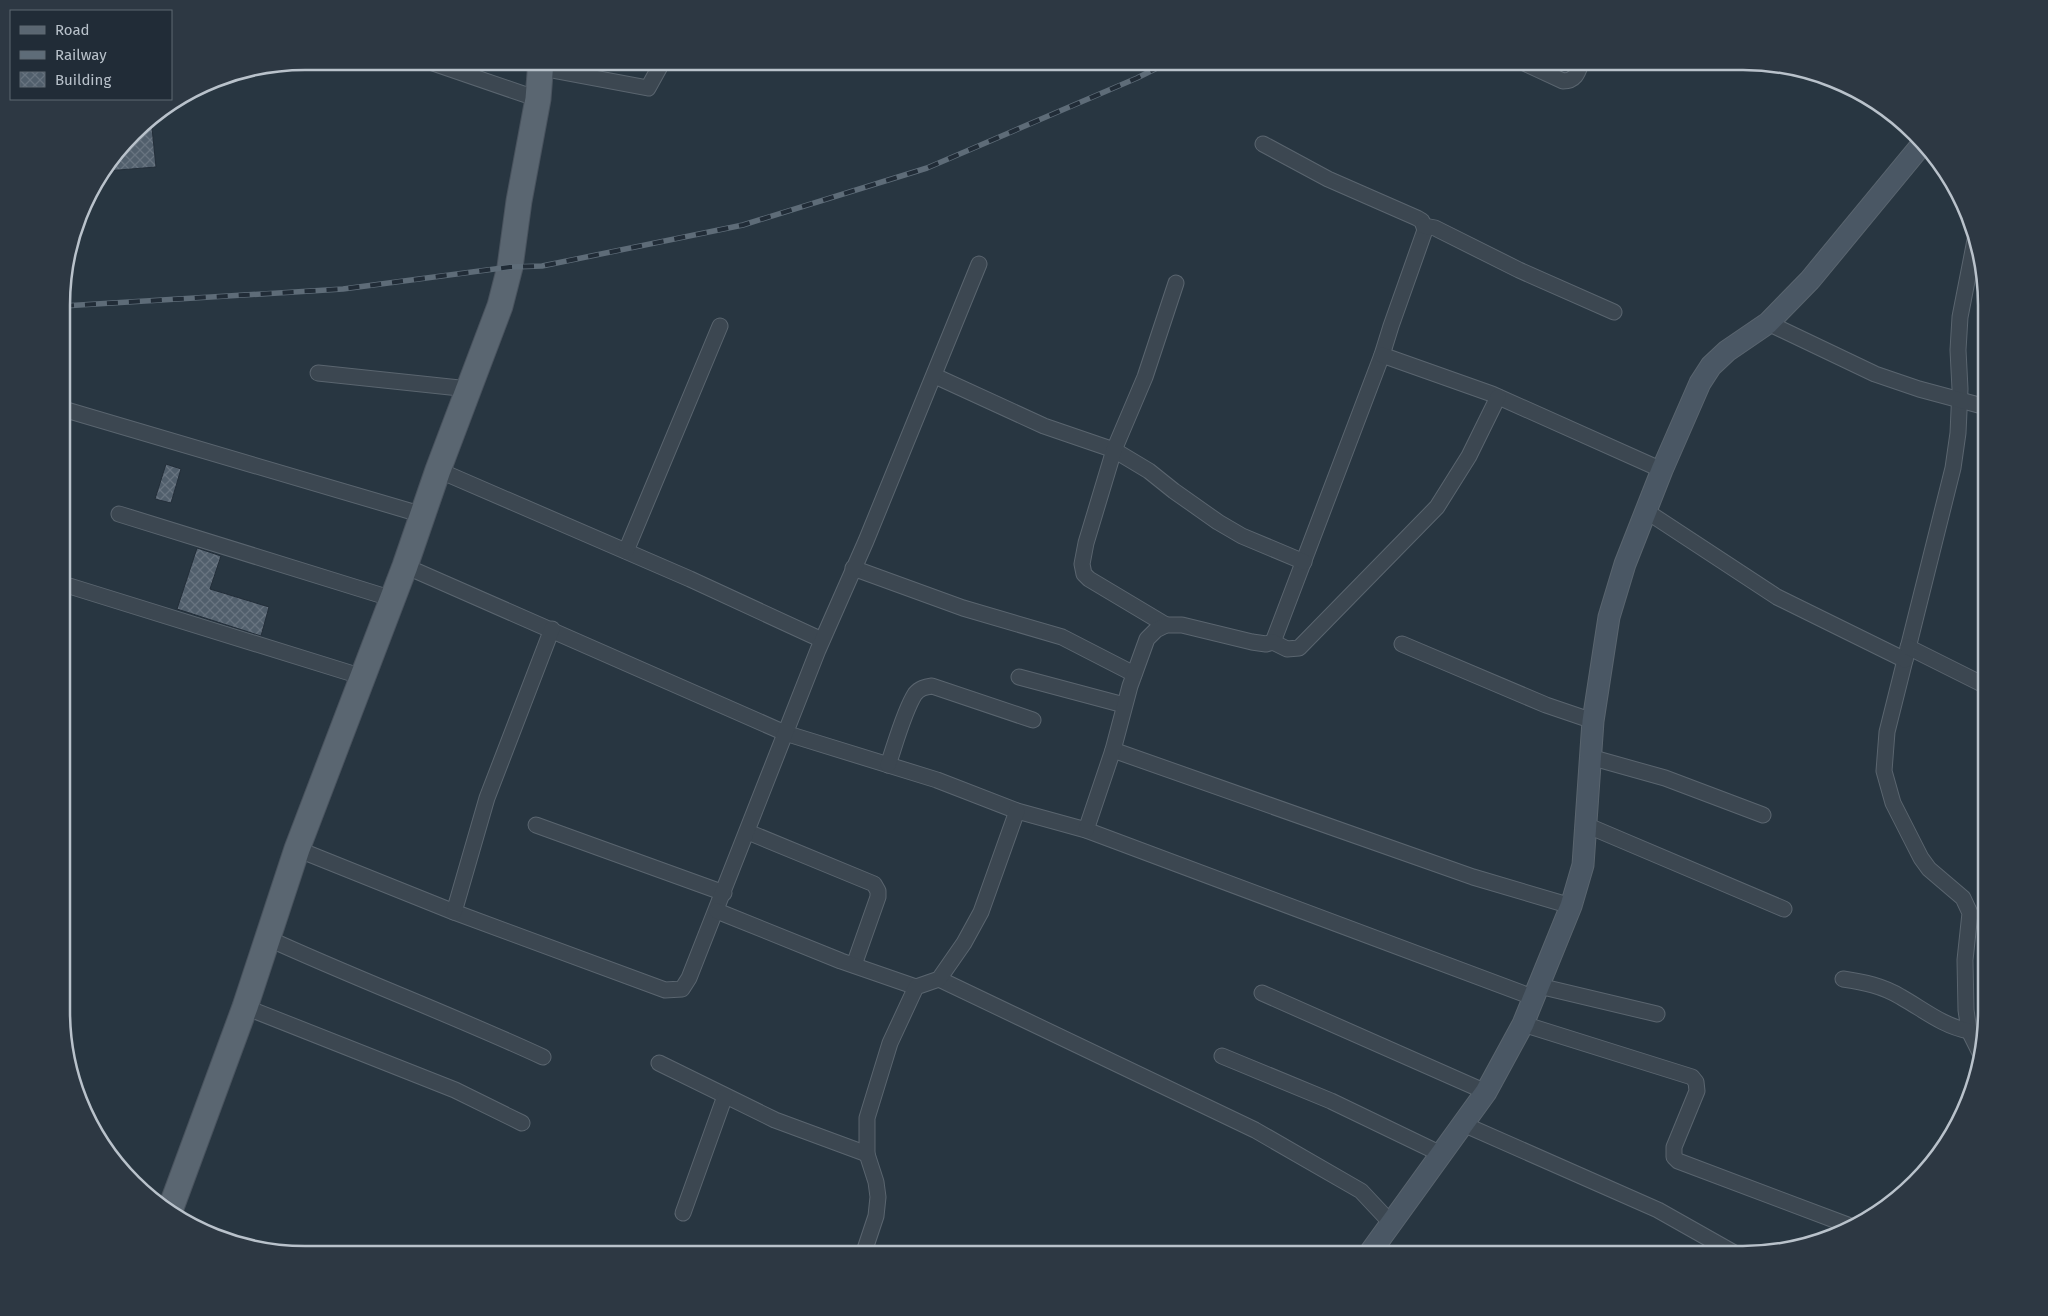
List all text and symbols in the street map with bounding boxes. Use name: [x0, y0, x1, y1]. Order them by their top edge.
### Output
legend: [10, 10, 172, 100]
text: Road: [55, 21, 90, 39]
text: Railway: [55, 46, 107, 64]
text: Building: [55, 71, 111, 89]

